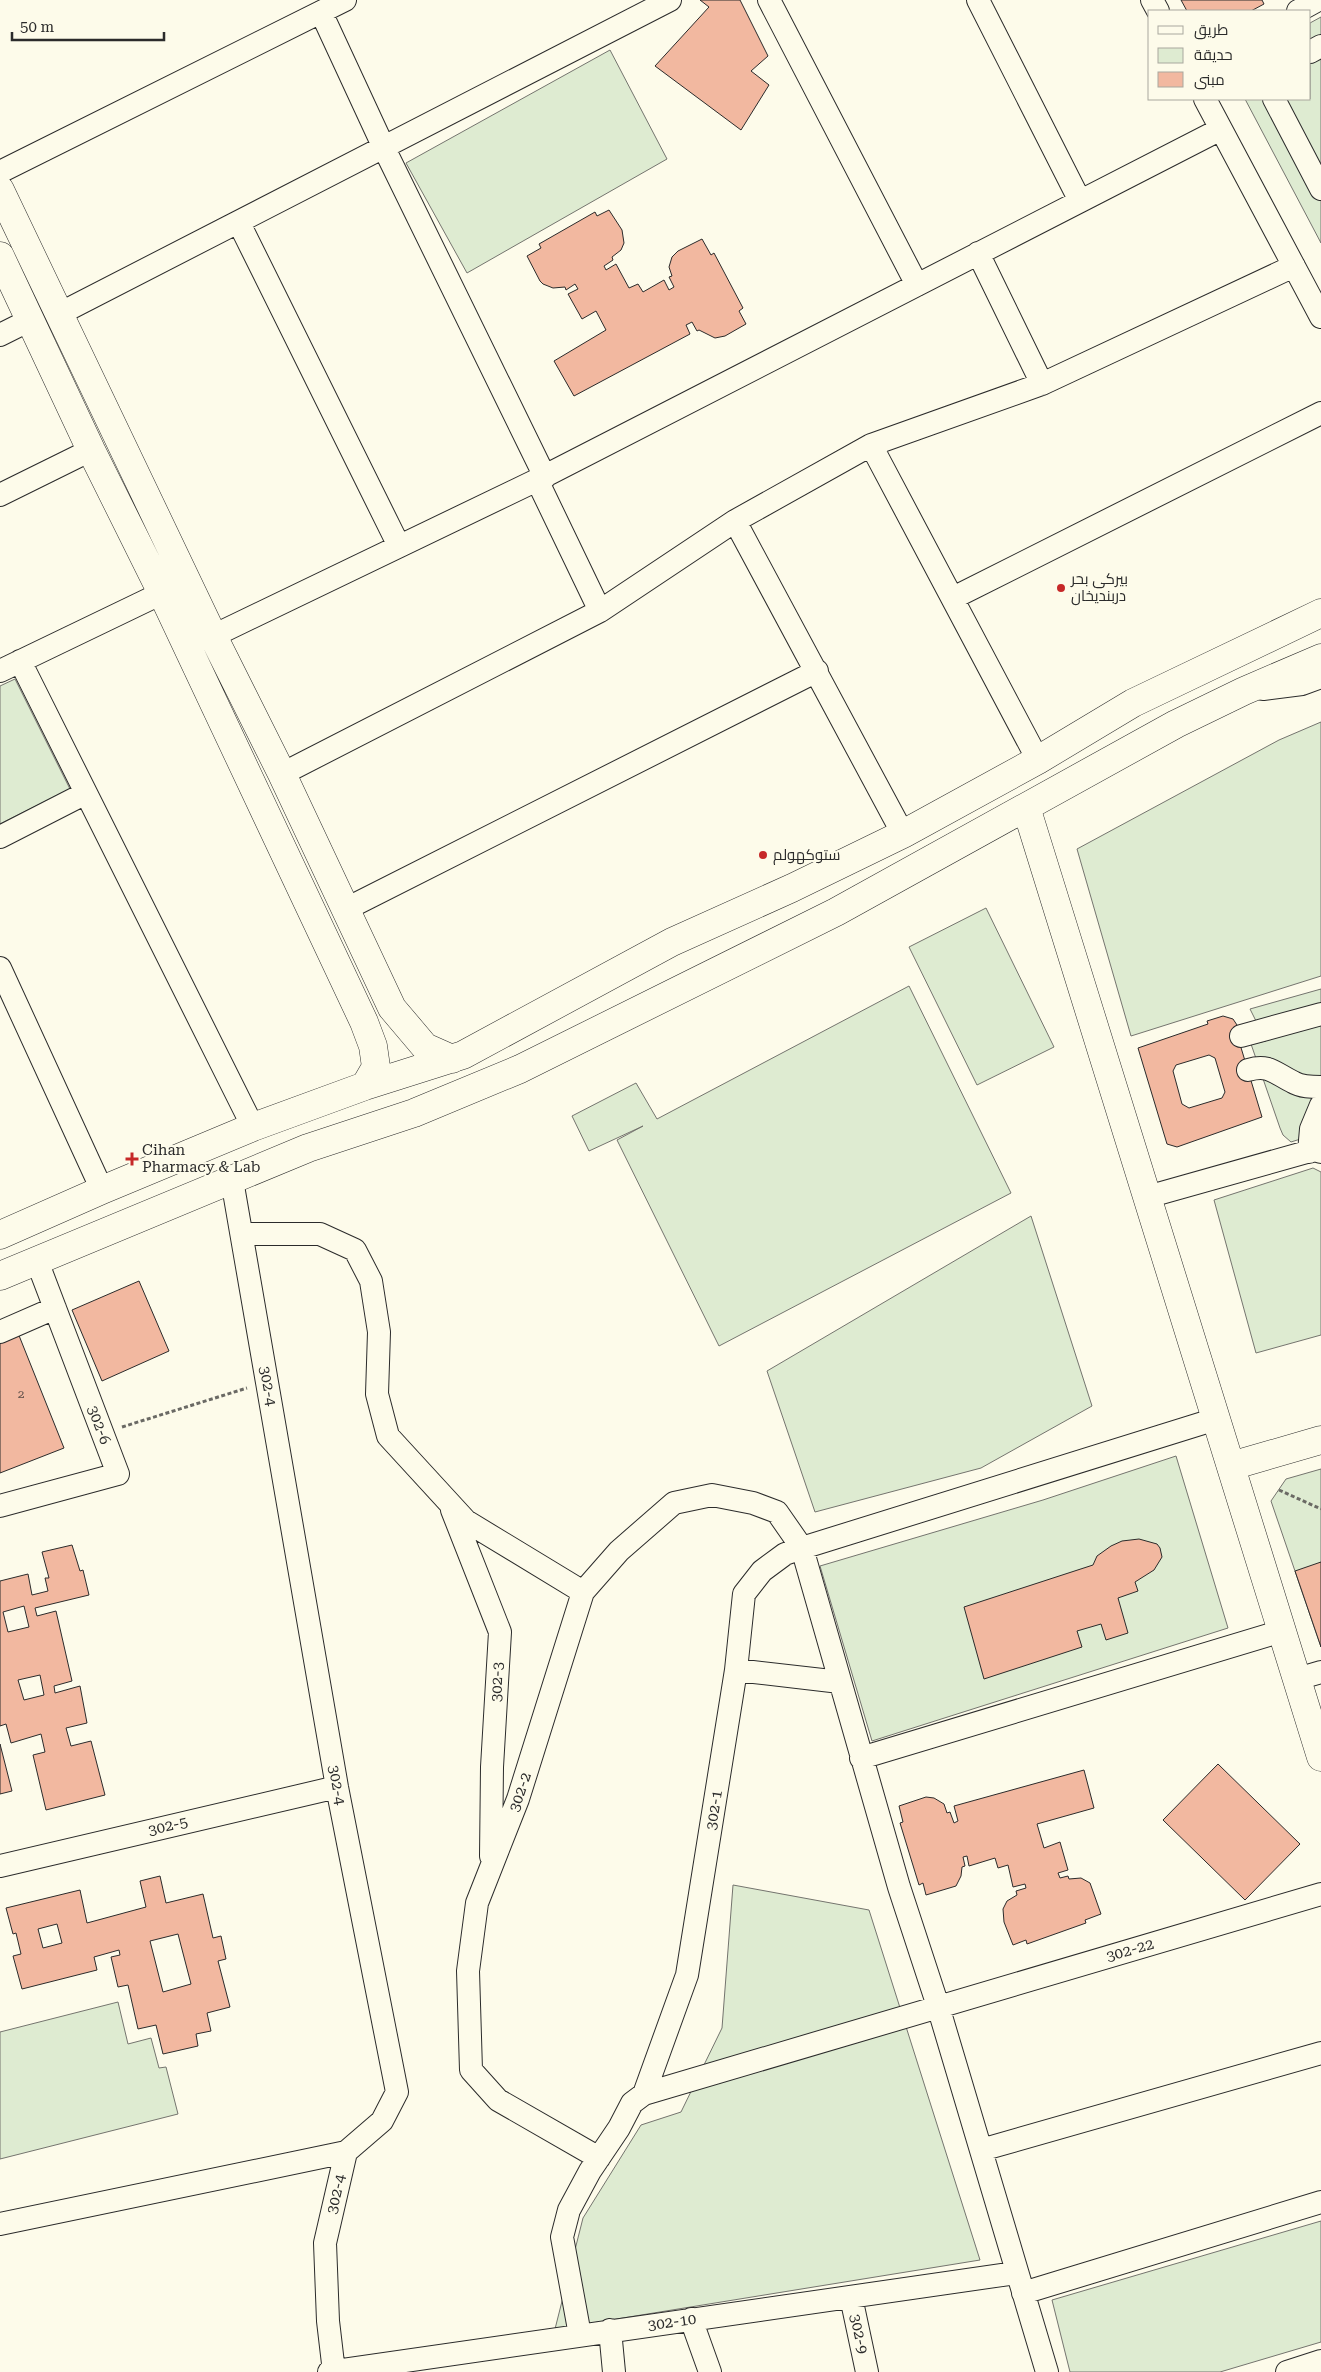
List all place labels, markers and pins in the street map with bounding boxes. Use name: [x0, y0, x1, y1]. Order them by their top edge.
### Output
place label: بيركى بحر دربنديخان: [1070, 570, 1128, 606]
marker: بيركى بحر دربنديخان: [1055, 582, 1067, 594]
place label: ستوكهولم: [773, 846, 840, 865]
marker: ستوكهولم: [757, 849, 769, 861]
place label: Cihan Pharmacy & Lab: [142, 1141, 261, 1176]
marker: Cihan Pharmacy & Lab: [126, 1153, 138, 1165]

